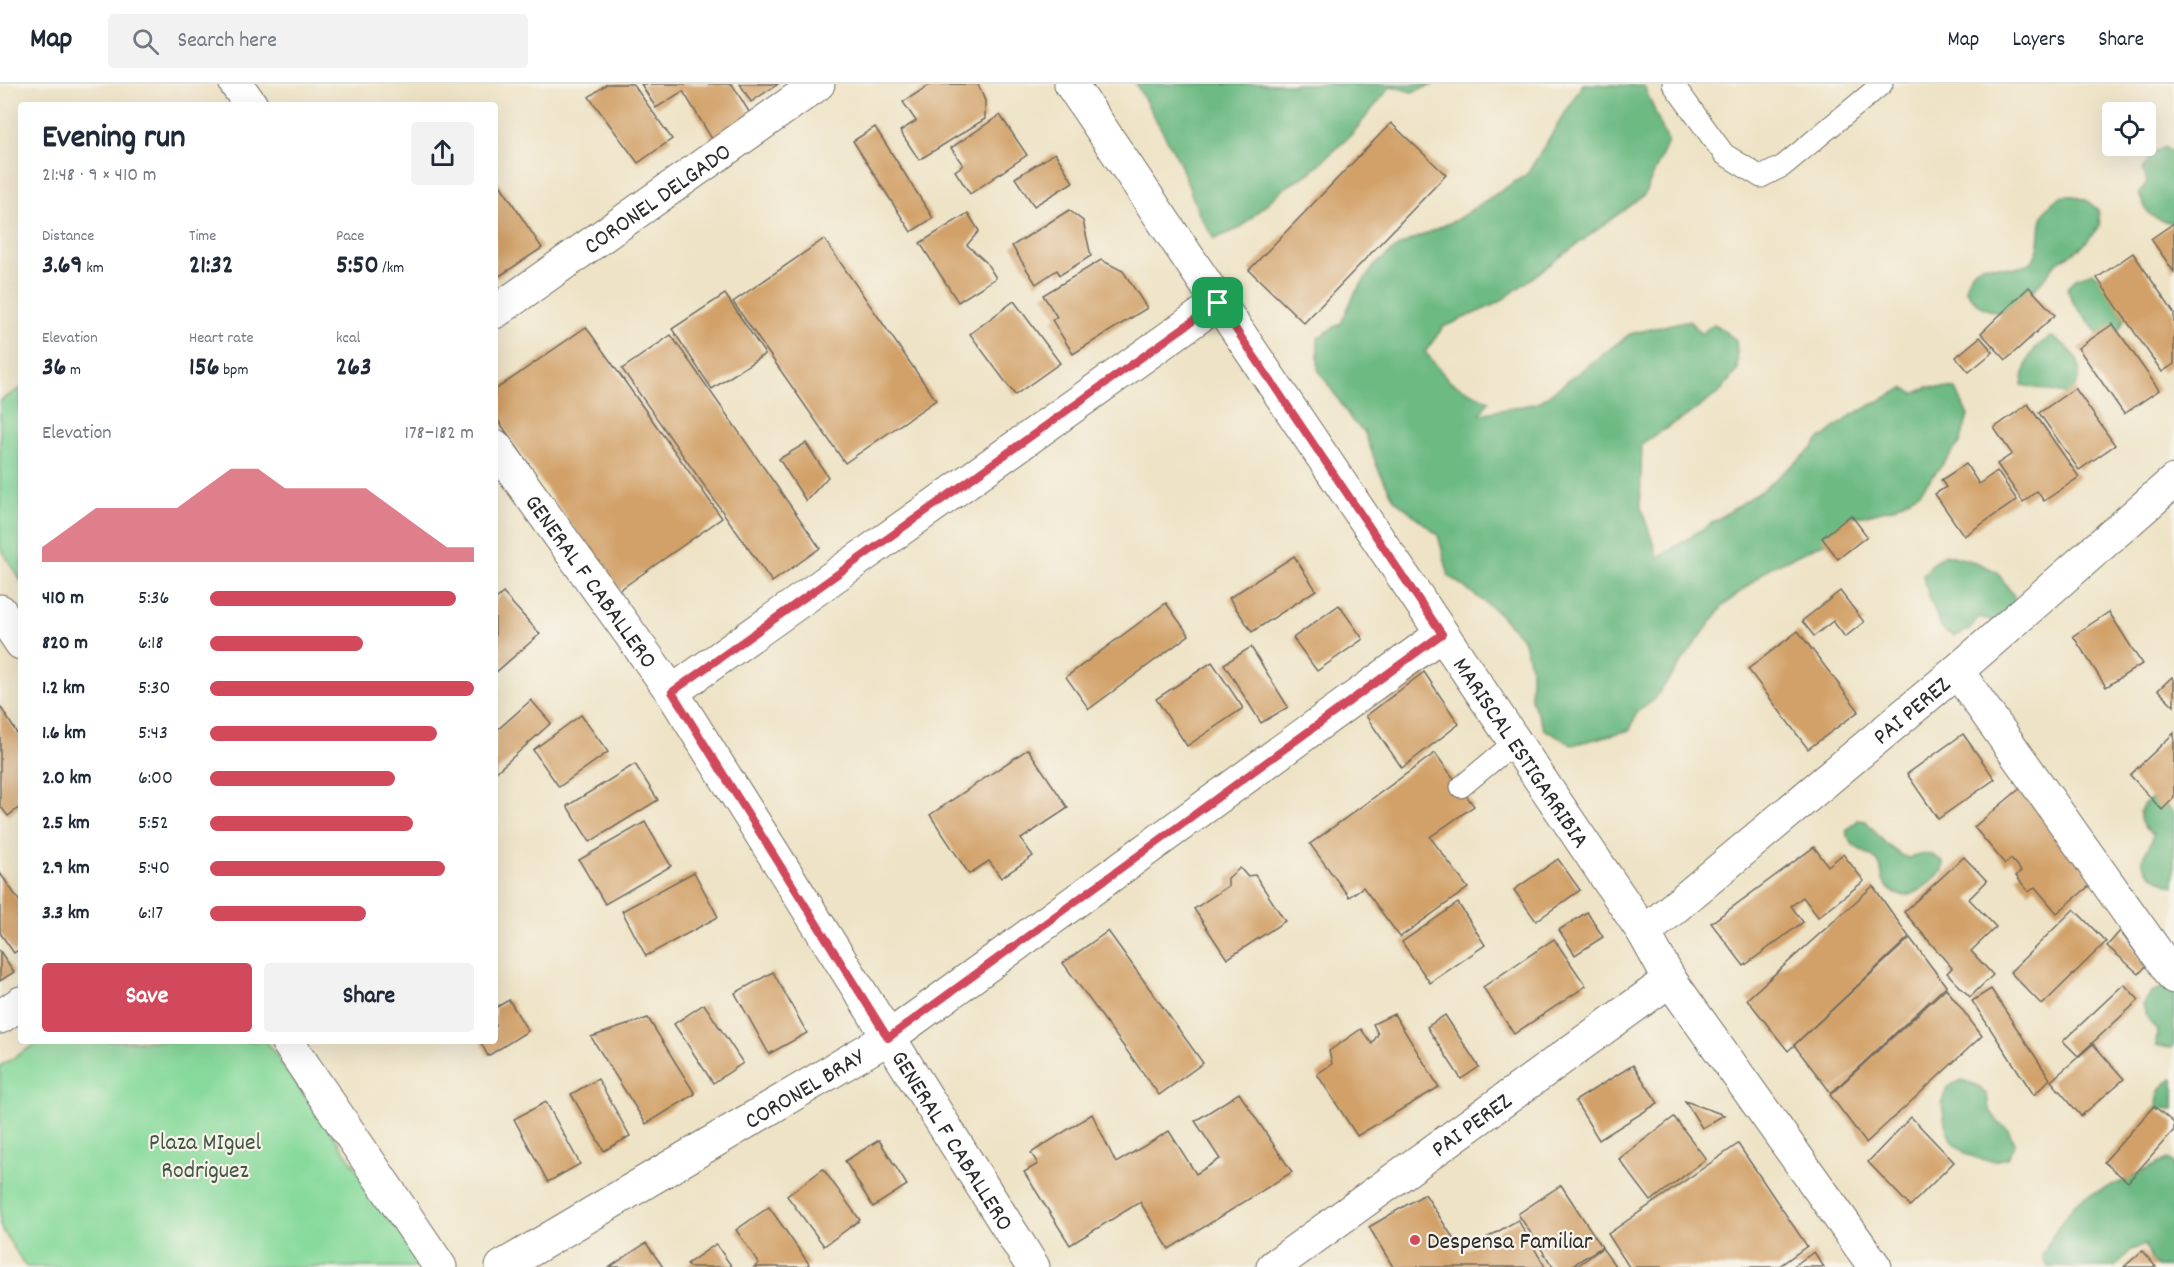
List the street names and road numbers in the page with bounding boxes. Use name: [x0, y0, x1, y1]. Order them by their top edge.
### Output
street label: CORONEL DELGADO: [578, 136, 739, 264]
street label: GENERAL F CABALLERO: [515, 488, 664, 677]
street label: MARISCAL ESTIGARRIBIA: [1443, 651, 1596, 856]
street label: PAI PEREZ: [1867, 669, 1959, 754]
street label: CORONEL BRAY: [739, 1041, 873, 1139]
street label: GENERAL F CABALLERO: [881, 1045, 1020, 1239]
street label: PAI PEREZ: [1425, 1086, 1520, 1167]

